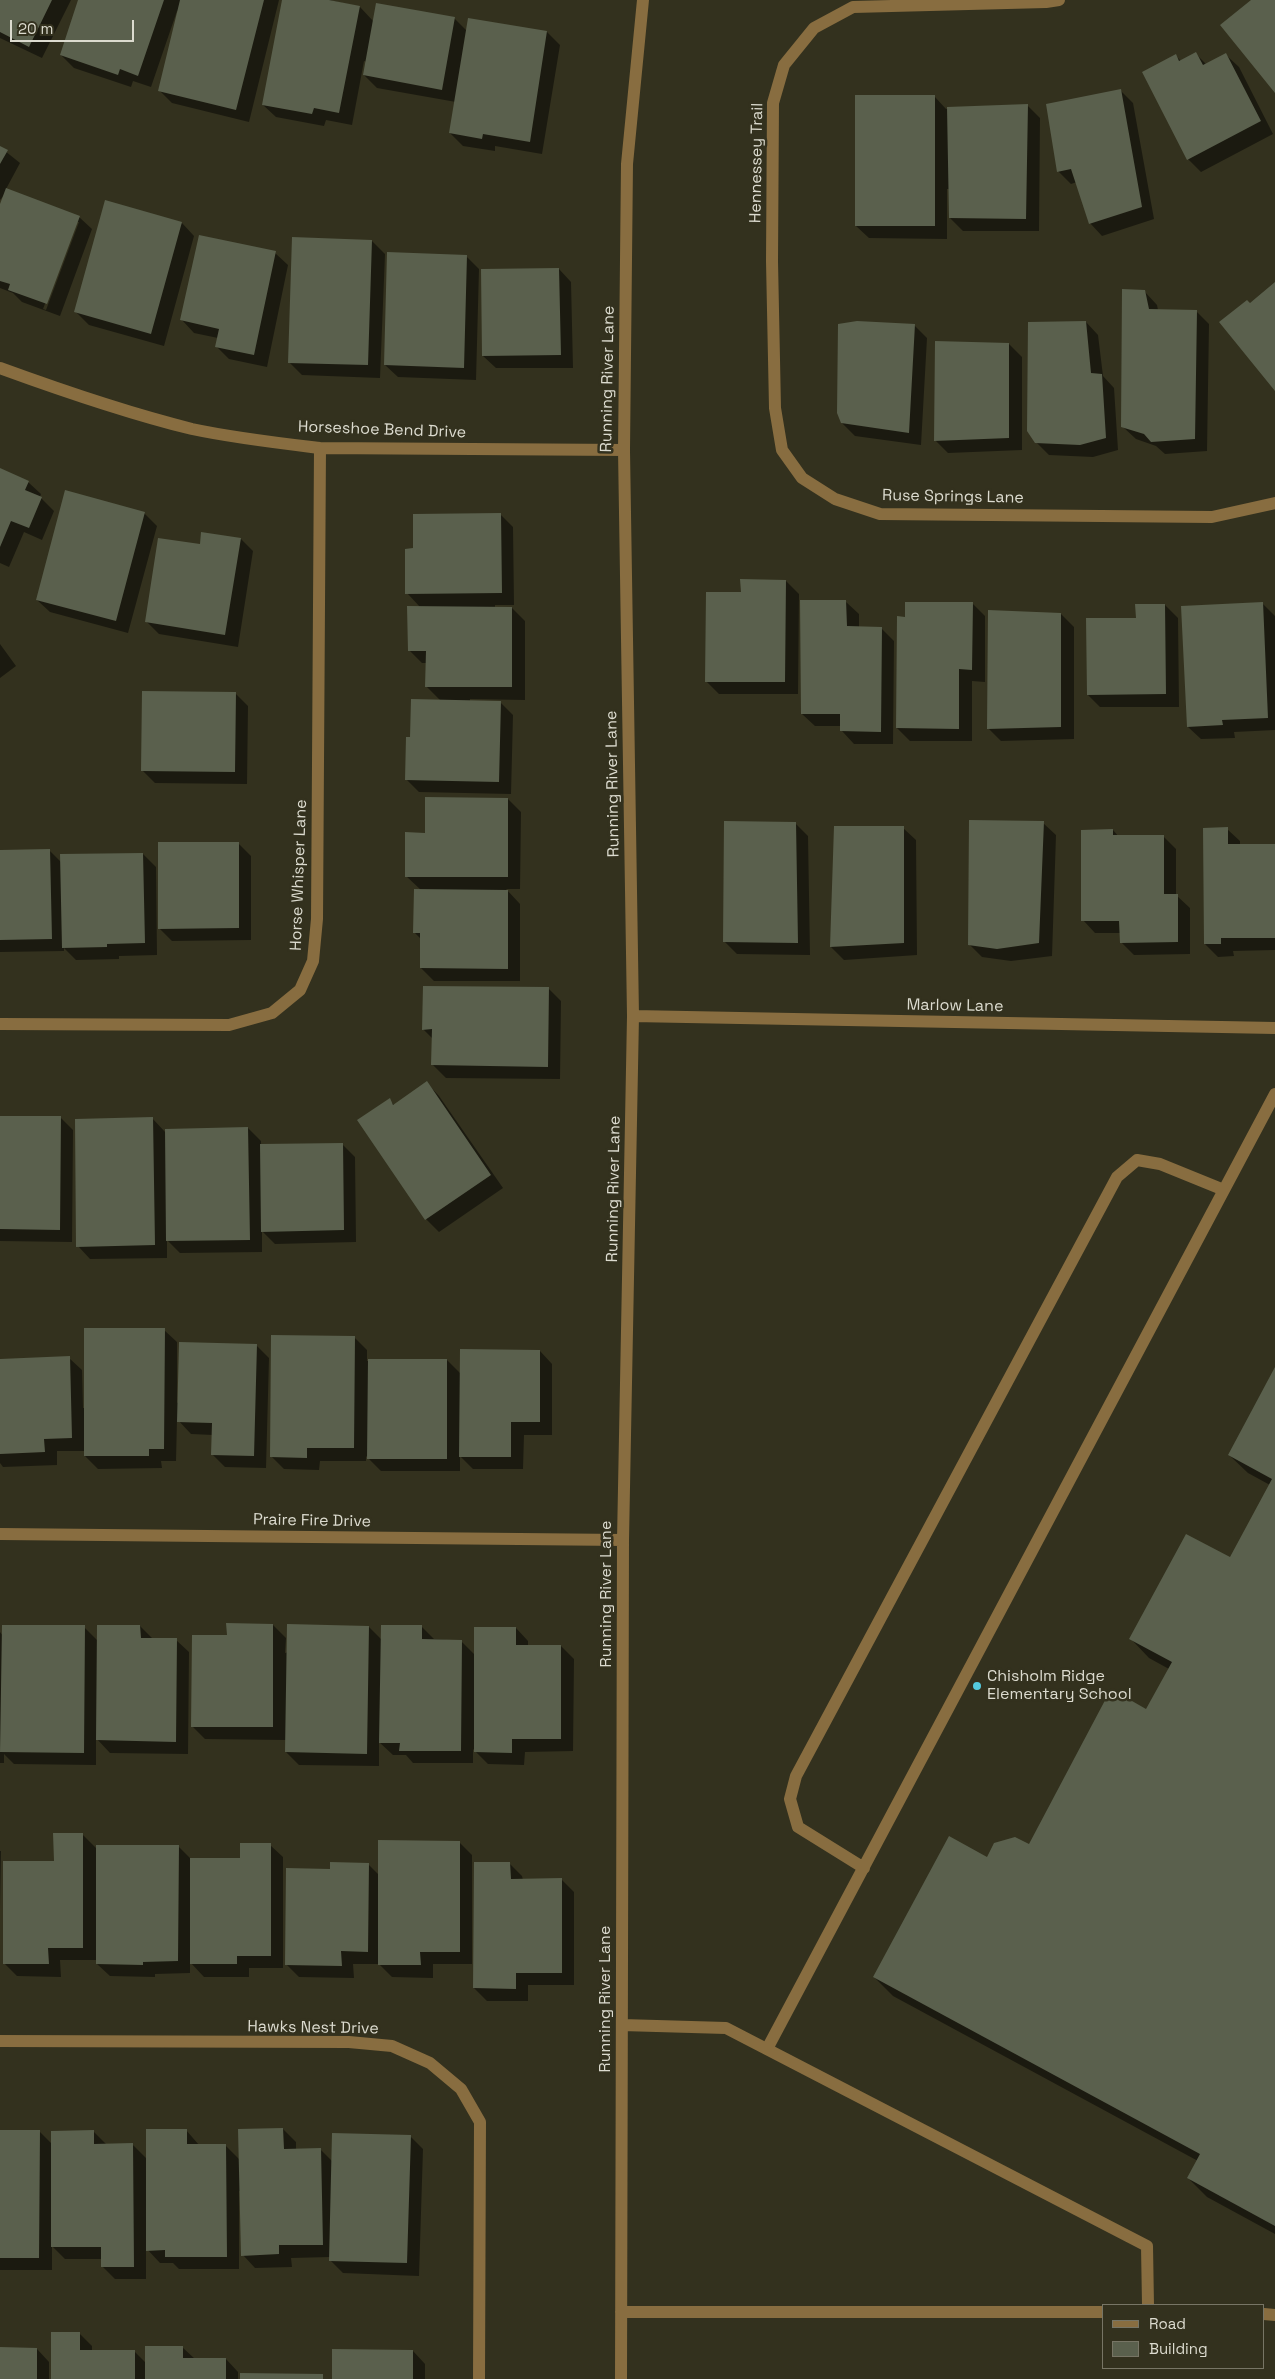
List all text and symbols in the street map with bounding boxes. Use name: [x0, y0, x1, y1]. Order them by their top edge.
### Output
scale bar: [12, 10, 136, 42]
text: 20 m: [18, 19, 53, 38]
street label: Hennessey Trail: [746, 103, 768, 223]
street label: Running River Lane: [597, 305, 619, 453]
street label: Horseshoe Bend Drive: [297, 417, 467, 443]
street label: Ruse Springs Lane: [882, 486, 1024, 508]
street label: Running River Lane: [602, 710, 624, 858]
street label: Horse Whisper Lane: [287, 799, 311, 951]
street label: Marlow Lane: [906, 996, 1004, 1016]
street label: Running River Lane: [603, 1115, 625, 1263]
street label: Praire Fire Drive: [253, 1510, 371, 1532]
street label: Running River Lane: [597, 1521, 617, 1667]
place label: Chisholm Ridge Elementary School: [987, 1667, 1132, 1705]
marker: Chisholm Ridge Elementary School: [971, 1680, 983, 1692]
street label: Running River Lane: [596, 1926, 616, 2072]
street label: Hawks Nest Drive: [247, 2017, 379, 2039]
legend: [1102, 2304, 1265, 2369]
text: Road: [1149, 2314, 1186, 2333]
text: Building: [1149, 2339, 1208, 2358]

